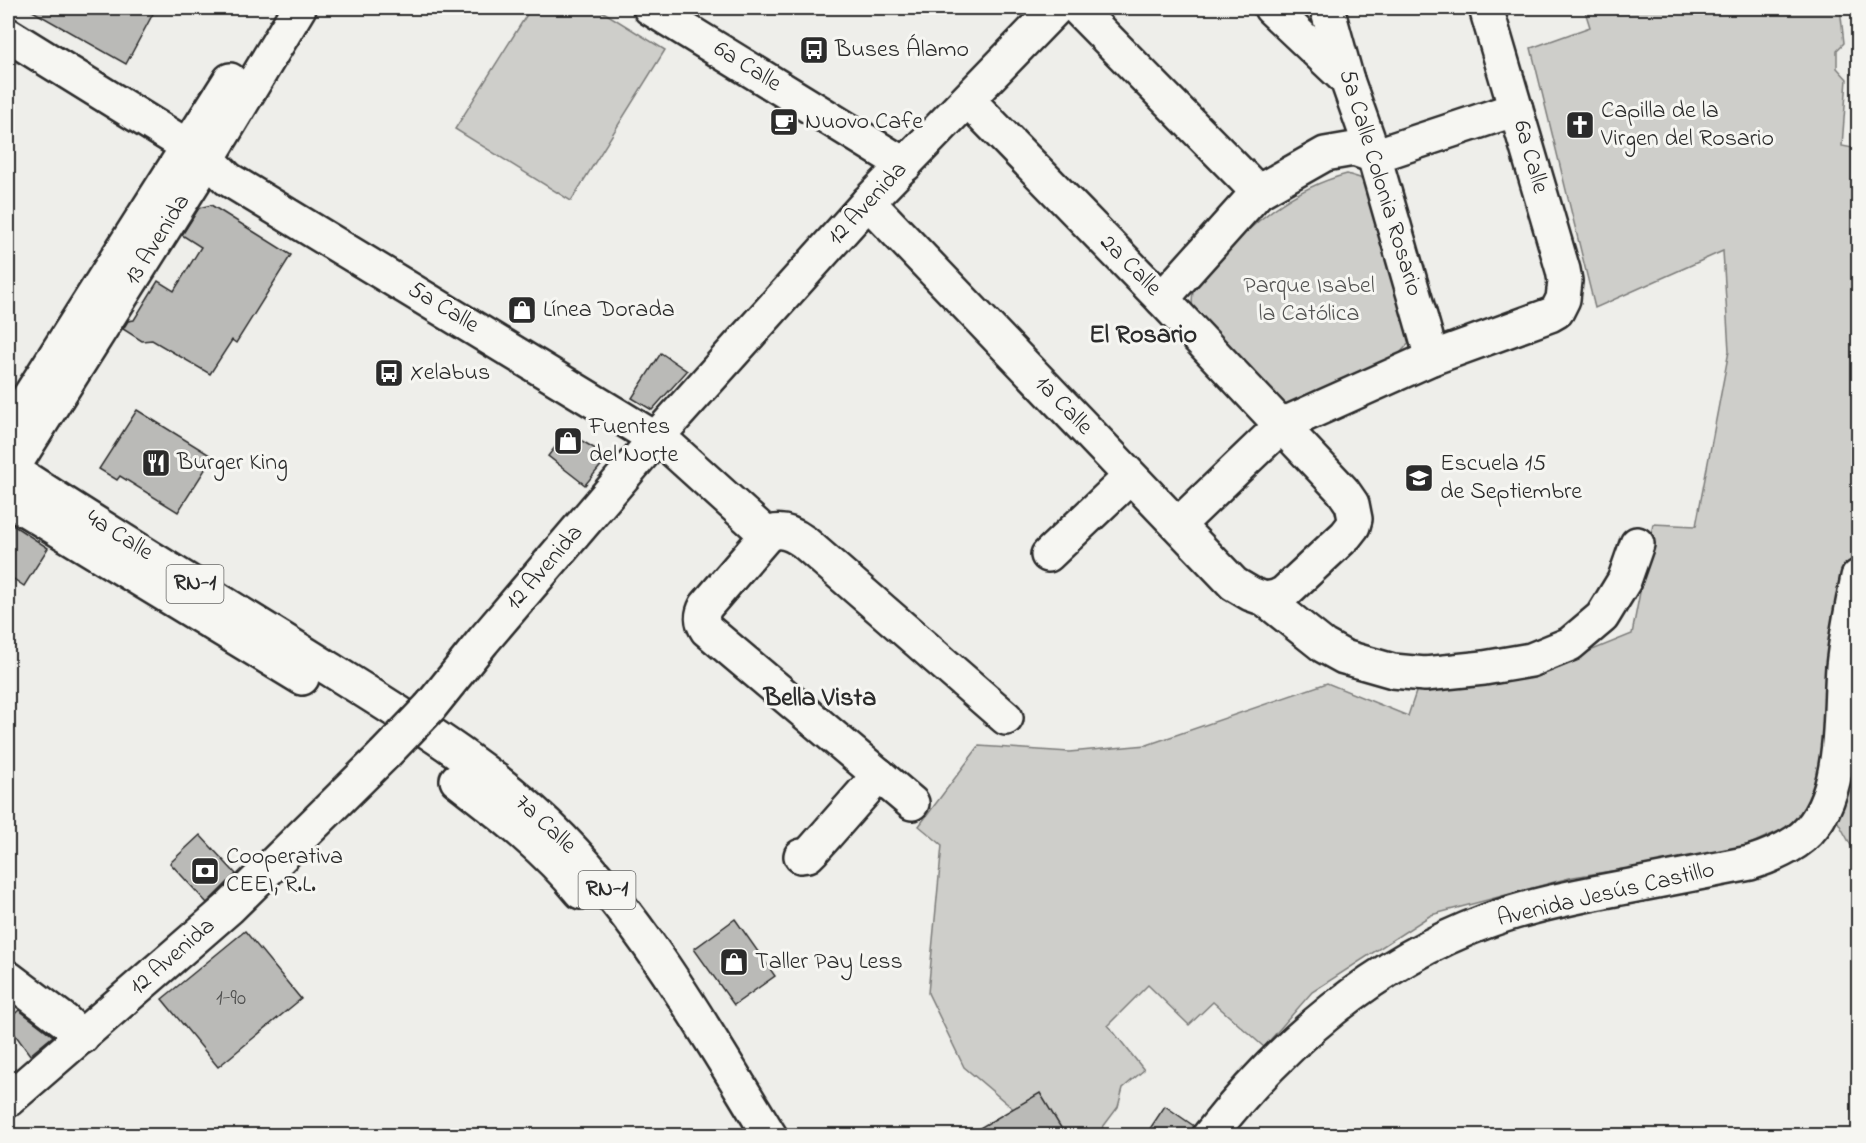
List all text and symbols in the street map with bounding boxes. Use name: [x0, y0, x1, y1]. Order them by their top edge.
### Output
street label: 6a Calle: [706, 32, 788, 102]
place label: Buses Álamo: [834, 33, 969, 68]
bus stop icon: Buses Álamo: [798, 34, 830, 66]
street label: 5a Calle Colonia Rosario: [1329, 65, 1431, 301]
place label: Capilla de la Virgen del Rosario: [1600, 94, 1774, 157]
place label: Nuovo Cafe: [805, 105, 923, 140]
cafe icon: Nuovo Cafe: [768, 106, 800, 138]
church icon: Capilla de la Virgen del Rosario: [1564, 109, 1596, 141]
street label: 6a Calle: [1503, 116, 1557, 198]
street label: 12 Avenida: [820, 154, 916, 254]
street label: 13 Avenida: [116, 188, 200, 292]
street label: 2a Calle: [1091, 227, 1169, 305]
park label: Parque Isabel la Católica: [1243, 269, 1375, 332]
street label: 5a Calle: [401, 273, 486, 343]
place label: Línea Dorada: [543, 293, 675, 328]
shop icon: Línea Dorada: [506, 294, 538, 326]
district label: El Rosario: [1089, 317, 1197, 355]
place label: Xelabus: [410, 356, 490, 391]
bus stop icon: Xelabus: [373, 357, 405, 389]
street label: 1a Calle: [1026, 368, 1101, 444]
place label: Fuentes del Norte: [588, 410, 678, 473]
shop icon: Fuentes del Norte: [552, 425, 584, 457]
place label: Burger King: [176, 446, 288, 481]
restaurant icon: Burger King: [140, 447, 172, 479]
place label: Escuela 15 de Septiembre: [1440, 447, 1582, 510]
school or university icon: Escuela 15 de Septiembre: [1403, 462, 1435, 494]
street label: 4a Calle: [78, 502, 160, 571]
street label: 12 Avenida: [498, 517, 592, 619]
road number: RN-1: [166, 565, 224, 603]
district label: Bella Vista: [763, 680, 876, 718]
street label: 7a Calle: [506, 787, 584, 863]
place label: Cooperativa CEEI, R.L.: [226, 840, 343, 903]
street label: Avenida Jesús Castillo: [1494, 853, 1718, 937]
bank icon: Cooperativa CEEI, R.L.: [189, 855, 221, 887]
road number: RN-1: [578, 871, 636, 909]
street label: 12 Avenida: [122, 910, 224, 1004]
place label: Taller Pay Less: [755, 945, 903, 981]
shop icon: Taller Pay Less: [718, 946, 750, 978]
house number: 1-90: [216, 984, 246, 1014]

